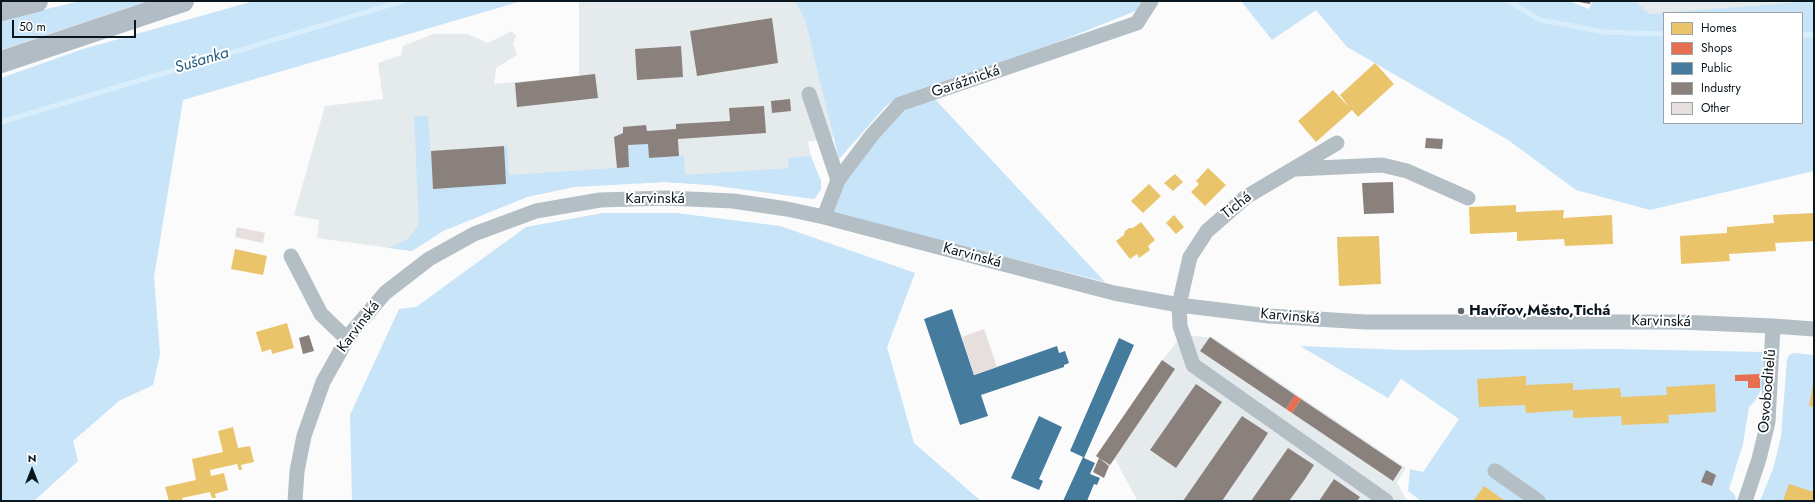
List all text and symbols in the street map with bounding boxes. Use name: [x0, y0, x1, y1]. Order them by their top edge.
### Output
scale bar: [14, 12, 138, 38]
legend: [1663, 12, 1803, 124]
text: 50 m: [19, 18, 46, 36]
text: Homes: [1701, 19, 1737, 37]
text: Shops: [1701, 39, 1732, 57]
water label: Sušanka: [173, 44, 231, 78]
text: Public: [1701, 59, 1732, 77]
street label: Garážnická: [930, 62, 1002, 102]
text: Industry: [1701, 79, 1741, 97]
text: Other: [1701, 99, 1730, 117]
street label: Tichá: [1218, 189, 1256, 223]
street label: Karvinská: [625, 190, 685, 208]
street label: Karvinská: [941, 240, 1003, 272]
street label: Karvinská: [334, 298, 384, 356]
place label: Havířov,Město,Tichá: [1469, 302, 1610, 320]
street label: Karvinská: [1260, 305, 1320, 329]
marker: Havířov,Město,Tichá: [1456, 306, 1466, 316]
street label: Karvinská: [1631, 312, 1691, 332]
street label: Osvoboditelů: [1755, 348, 1781, 434]
north arrow: [12, 450, 52, 490]
text: N: [28, 450, 36, 466]

